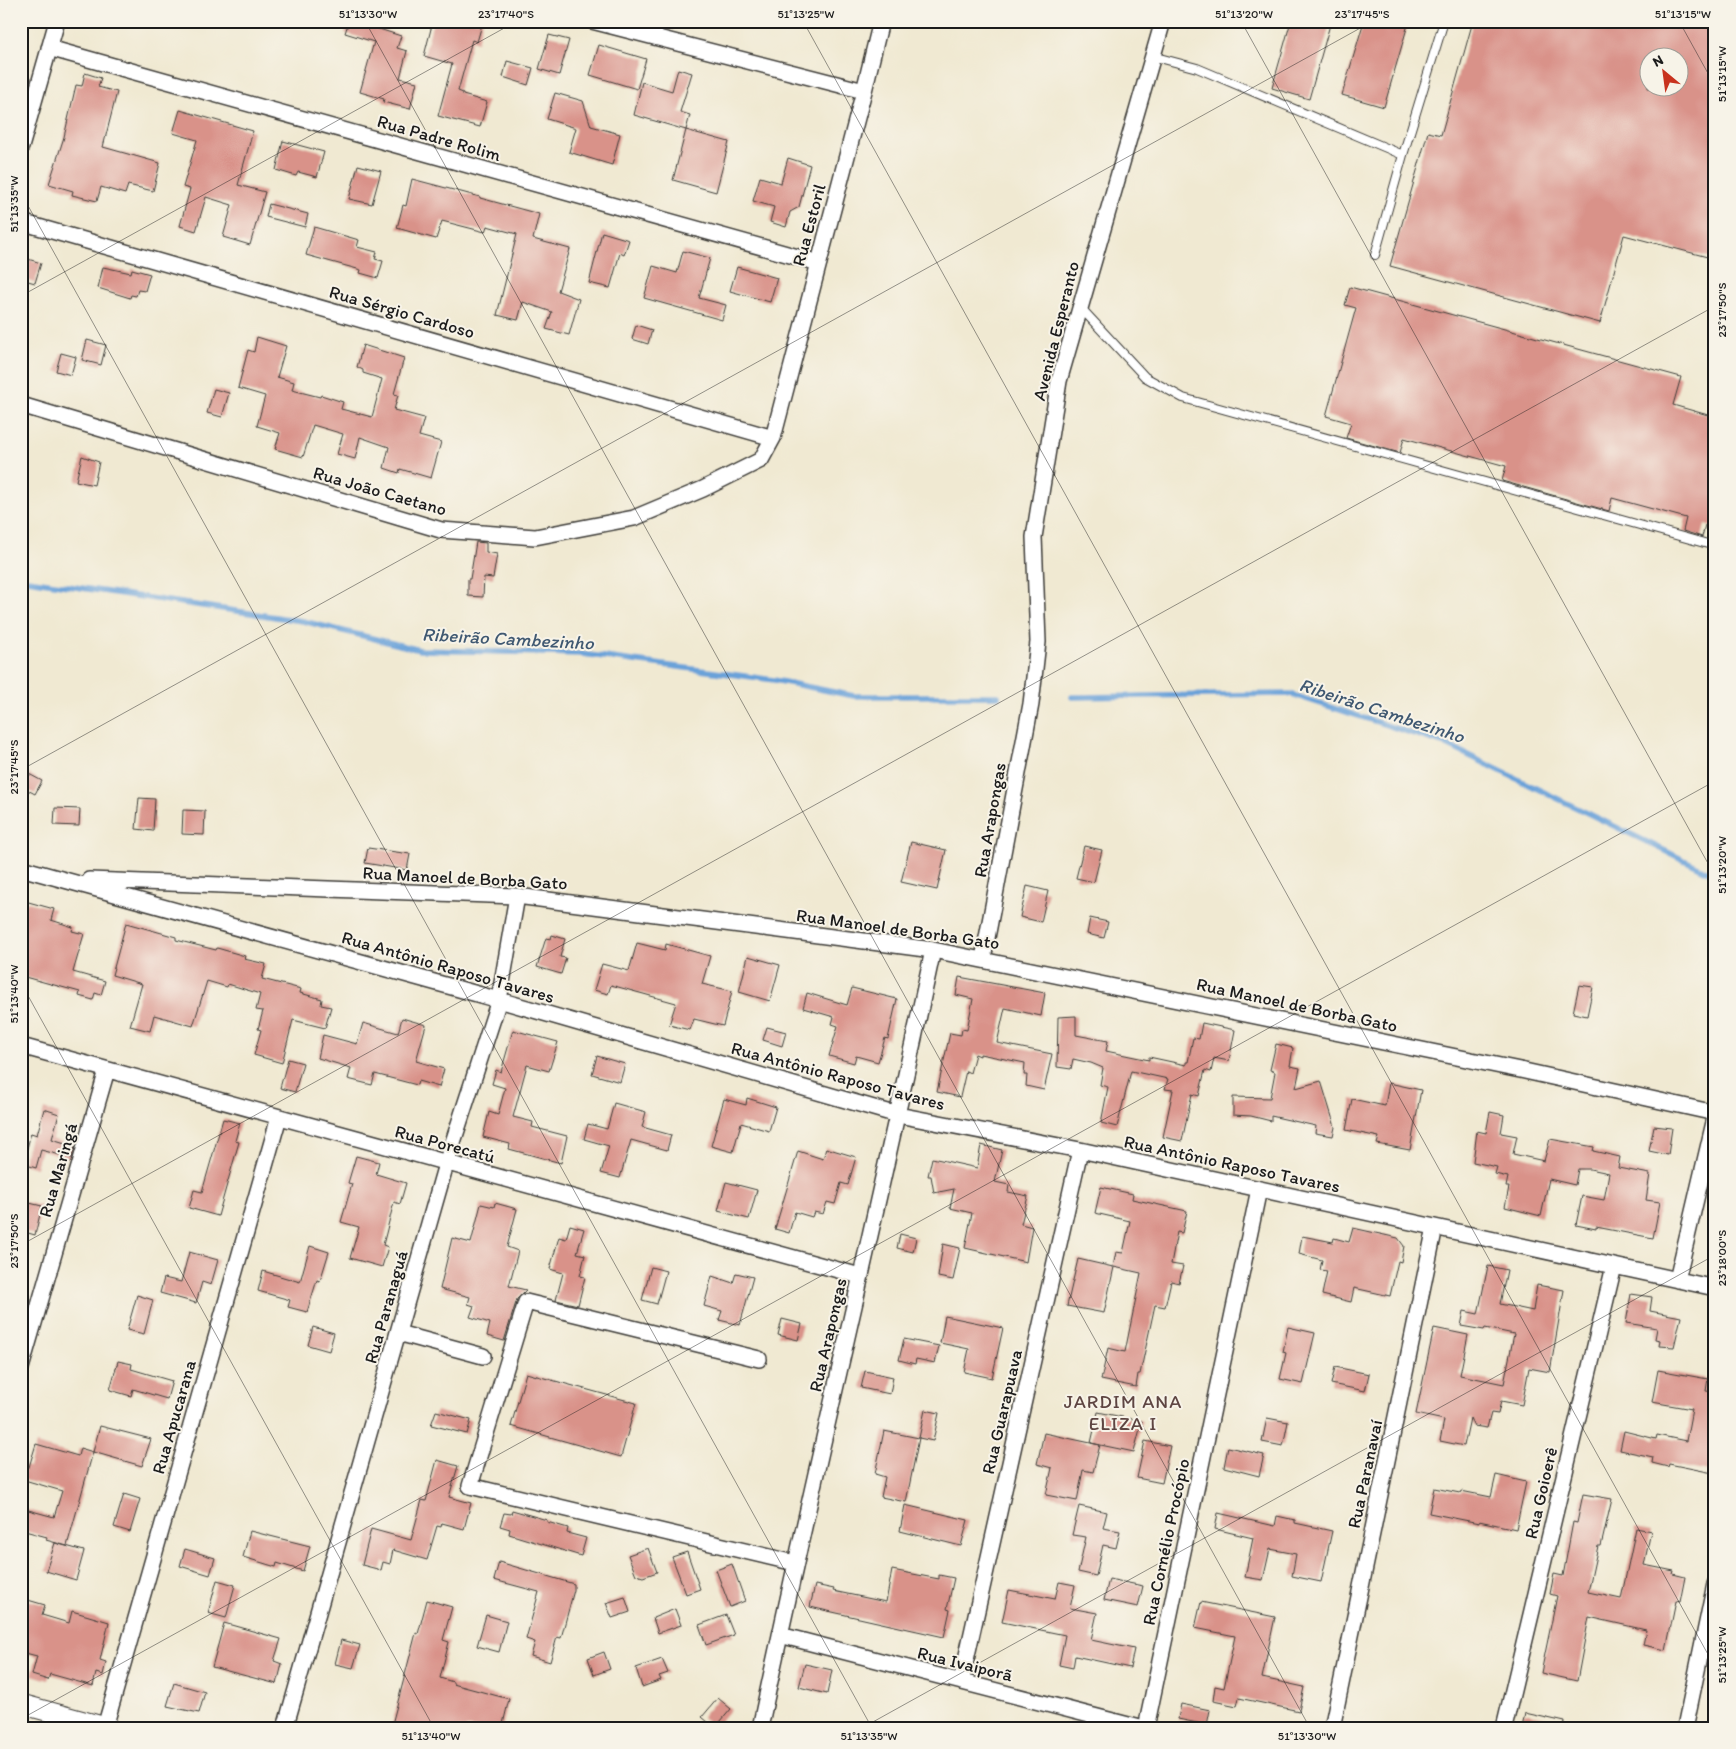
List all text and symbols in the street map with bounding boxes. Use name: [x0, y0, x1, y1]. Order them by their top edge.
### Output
text: 51°13'30"W: [339, 7, 397, 21]
text: 23°17'40"S: [478, 7, 534, 21]
text: 51°13'25"W: [777, 7, 835, 21]
text: 51°13'20"W: [1215, 7, 1273, 21]
text: 23°17'45"S: [1335, 7, 1390, 21]
text: 51°13'15"W: [1655, 7, 1711, 21]
text: 51°13'15"W: [1715, 46, 1729, 102]
north arrow: [1638, 48, 1688, 98]
text: N: [1650, 51, 1666, 71]
street label: Rua Padre Rolim: [375, 110, 503, 166]
text: 51°13'35"W: [7, 175, 21, 233]
street label: Rua Estoril: [787, 181, 831, 269]
street label: Avenida Esperanto: [1028, 259, 1084, 403]
street label: Rua Sérgio Cardoso: [327, 281, 477, 343]
text: 23°17'50"S: [1715, 282, 1729, 337]
street label: Rua João Caetano: [311, 461, 449, 521]
water label: Ribeirão Cambezinho: [422, 623, 596, 655]
water label: Ribeirão Cambezinho: [1297, 673, 1468, 748]
text: 23°17'45"S: [7, 739, 21, 794]
street label: Rua Arapongas: [969, 761, 1011, 879]
text: 51°13'20"W: [1715, 836, 1729, 894]
street label: Rua Manoel de Borba Gato: [362, 862, 568, 894]
street label: Rua Manoel de Borba Gato: [795, 904, 1001, 954]
street label: Rua Antônio Raposo Tavares: [339, 926, 557, 1008]
text: 51°13'40"W: [7, 965, 21, 1024]
street label: Rua Manoel de Borba Gato: [1194, 973, 1400, 1037]
street label: Rua Antônio Raposo Tavares: [729, 1037, 947, 1115]
street label: Rua Maringá: [34, 1119, 82, 1220]
street label: Rua Porecatú: [393, 1120, 497, 1168]
street label: Rua Antônio Raposo Tavares: [1122, 1130, 1342, 1198]
text: 23°17'50"S: [7, 1213, 21, 1268]
text: 23°18'00"S: [1715, 1229, 1729, 1286]
street label: Rua Paranaguá: [359, 1247, 413, 1366]
street label: Rua Arapongas: [804, 1276, 852, 1394]
street label: Rua Guarapuava: [977, 1348, 1027, 1476]
street label: Rua Apucarana: [147, 1357, 201, 1477]
district label: JARDIM ANA ELIZA I: [1064, 1390, 1182, 1435]
street label: Rua Paranavaí: [1343, 1417, 1387, 1530]
street label: Rua Goioerê: [1520, 1445, 1562, 1541]
street label: Rua Cornélio Procópio: [1138, 1457, 1194, 1627]
text: 51°13'25"W: [1715, 1626, 1729, 1684]
street label: Rua Ivaiporã: [915, 1642, 1015, 1687]
text: 51°13'40"W: [402, 1729, 461, 1743]
text: 51°13'35"W: [840, 1729, 898, 1743]
text: 51°13'30"W: [1278, 1729, 1336, 1743]

